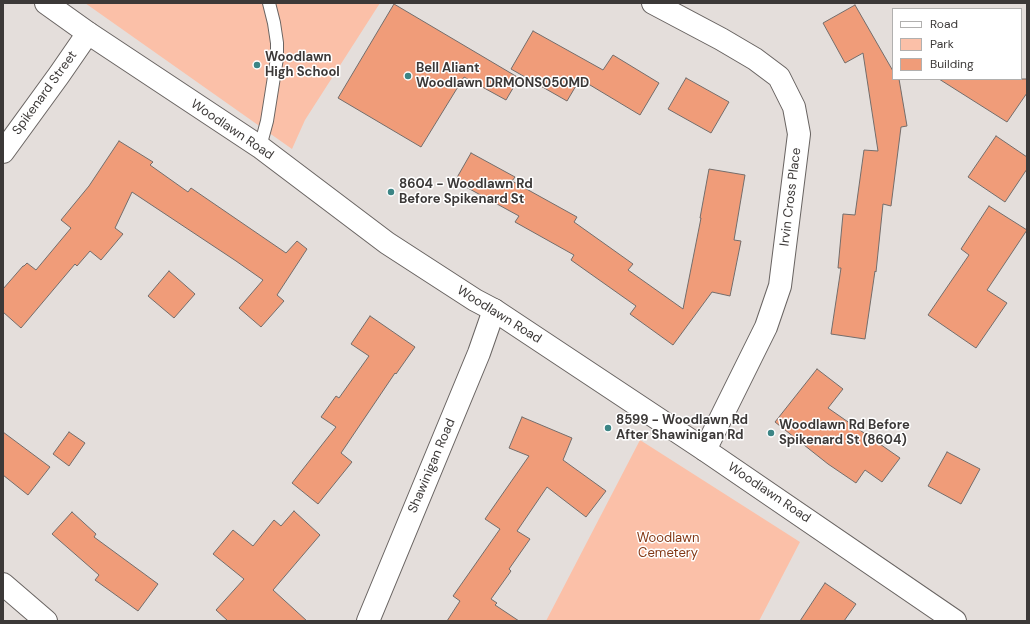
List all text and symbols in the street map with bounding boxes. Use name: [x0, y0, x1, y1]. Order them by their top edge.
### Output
legend: [892, 8, 1022, 80]
text: Road: [930, 16, 958, 32]
text: Park: [930, 36, 954, 52]
street label: Spikenard Street: [9, 48, 81, 138]
place label: Woodlawn High School: [265, 50, 340, 81]
text: Building: [930, 56, 974, 72]
marker: Woodlawn High School: [252, 60, 262, 70]
place label: Bell Aliant Woodlawn DRMONS050MD: [416, 61, 589, 92]
marker: Bell Aliant Woodlawn DRMONS050MD: [403, 71, 413, 81]
street label: Woodlawn Road: [188, 97, 276, 163]
street label: Irvin Cross Place: [777, 147, 805, 247]
place label: 8604 - Woodlawn Rd Before Spikenard St: [399, 177, 533, 208]
marker: 8604 - Woodlawn Rd Before Spikenard St: [386, 187, 396, 197]
street label: Woodlawn Road: [454, 283, 544, 347]
place label: 8599 - Woodlawn Rd After Shawinigan Rd: [616, 413, 748, 444]
street label: Shawinigan Road: [405, 416, 459, 516]
place label: Woodlawn Rd Before Spikenard St (8604): [779, 418, 910, 449]
marker: 8599 - Woodlawn Rd After Shawinigan Rd: [603, 423, 613, 433]
marker: Woodlawn Rd Before Spikenard St (8604): [766, 428, 776, 438]
street label: Woodlawn Road: [725, 460, 813, 526]
park label: Woodlawn Cemetery: [637, 531, 699, 562]

